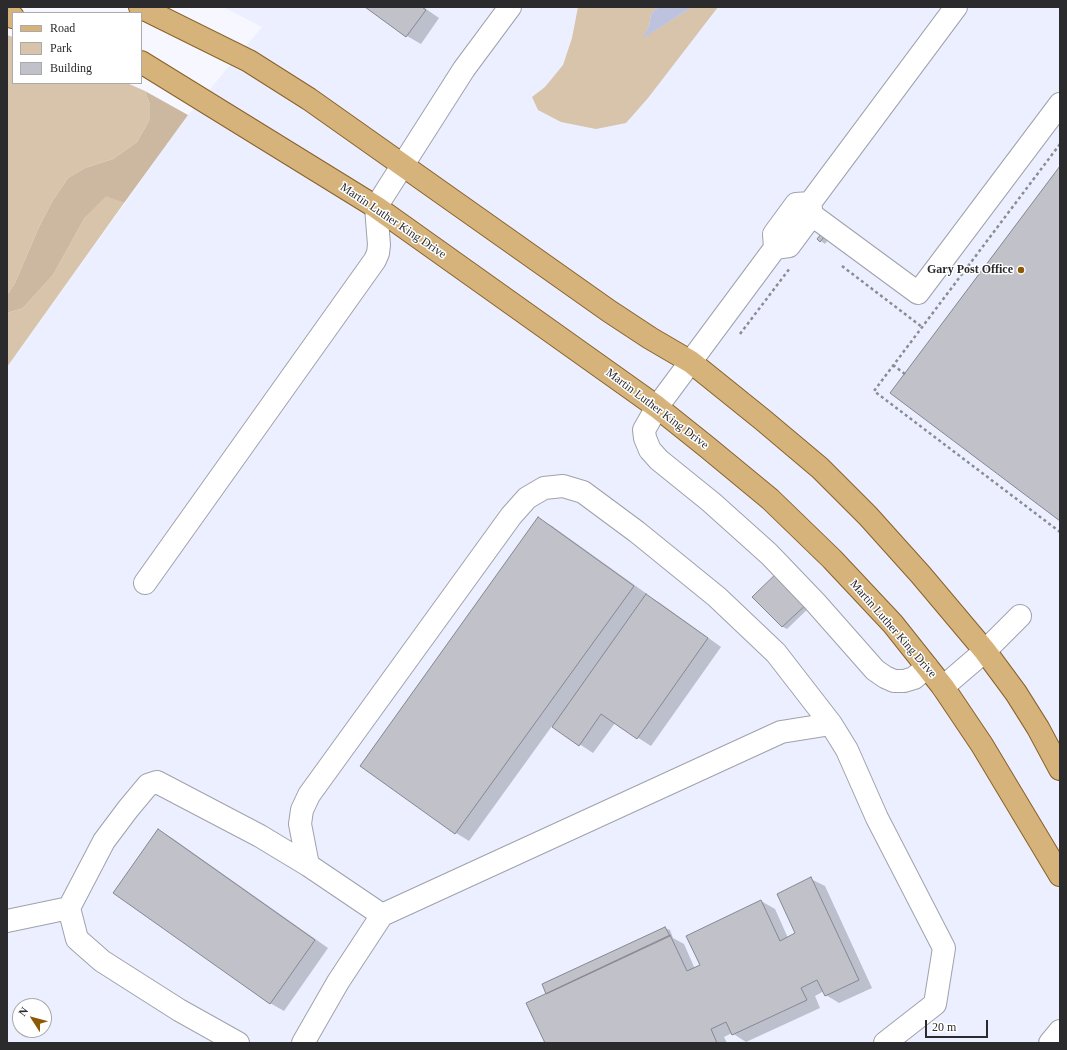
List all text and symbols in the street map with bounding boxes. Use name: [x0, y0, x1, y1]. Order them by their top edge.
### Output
legend: [12, 12, 142, 84]
text: Road: [50, 21, 75, 35]
text: Park: [50, 41, 72, 55]
text: Building: [50, 61, 92, 75]
street label: Martin Luther King Drive: [337, 180, 449, 262]
place label: Gary Post Office: [927, 263, 1013, 277]
marker: Gary Post Office: [1016, 265, 1026, 275]
street label: Martin Luther King Drive: [603, 366, 711, 452]
street label: Martin Luther King Drive: [847, 577, 939, 681]
north arrow: [12, 998, 52, 1038]
text: N: [16, 1005, 30, 1018]
scale bar: [927, 1012, 990, 1038]
text: 20 m: [932, 1020, 956, 1034]

